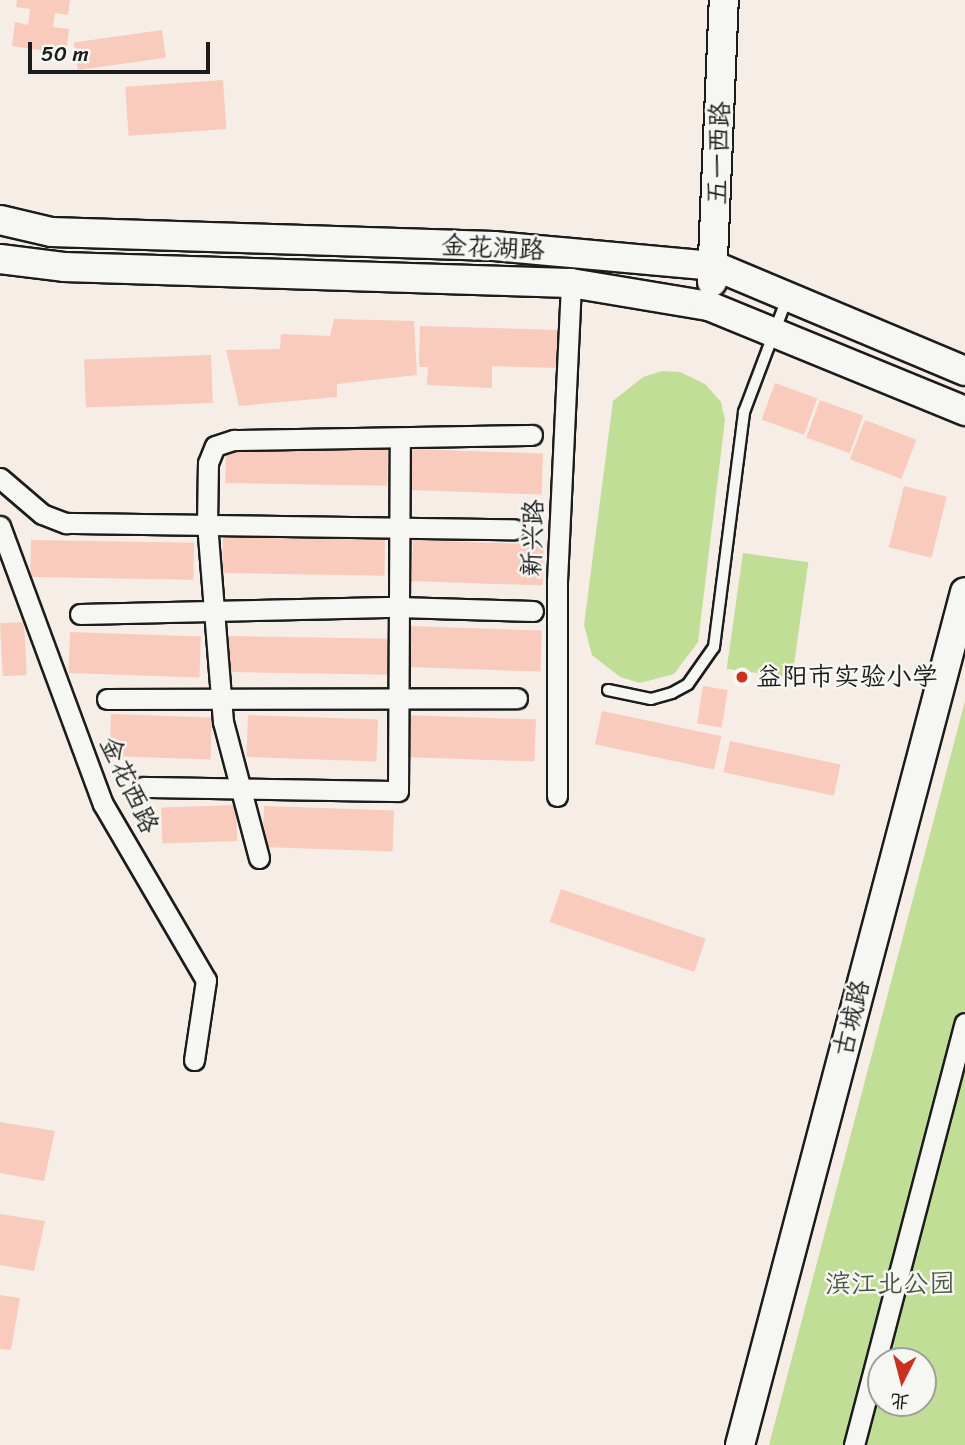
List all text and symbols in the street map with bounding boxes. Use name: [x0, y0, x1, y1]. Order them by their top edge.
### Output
scale bar: [32, 28, 214, 72]
text: 50 m: [41, 35, 89, 73]
street label: 五一西路: [702, 100, 736, 206]
street label: 金花湖路: [440, 230, 546, 266]
street label: 新兴路: [516, 498, 550, 578]
place label: 益阳市实验小学: [756, 661, 938, 693]
marker: 益阳市实验小学: [734, 669, 750, 685]
street label: 金花西路: [93, 731, 165, 839]
street label: 古城路: [827, 976, 877, 1060]
park label: 滨江北公园: [825, 1268, 955, 1300]
north arrow: [867, 1347, 937, 1417]
text: 北: [889, 1384, 911, 1419]

